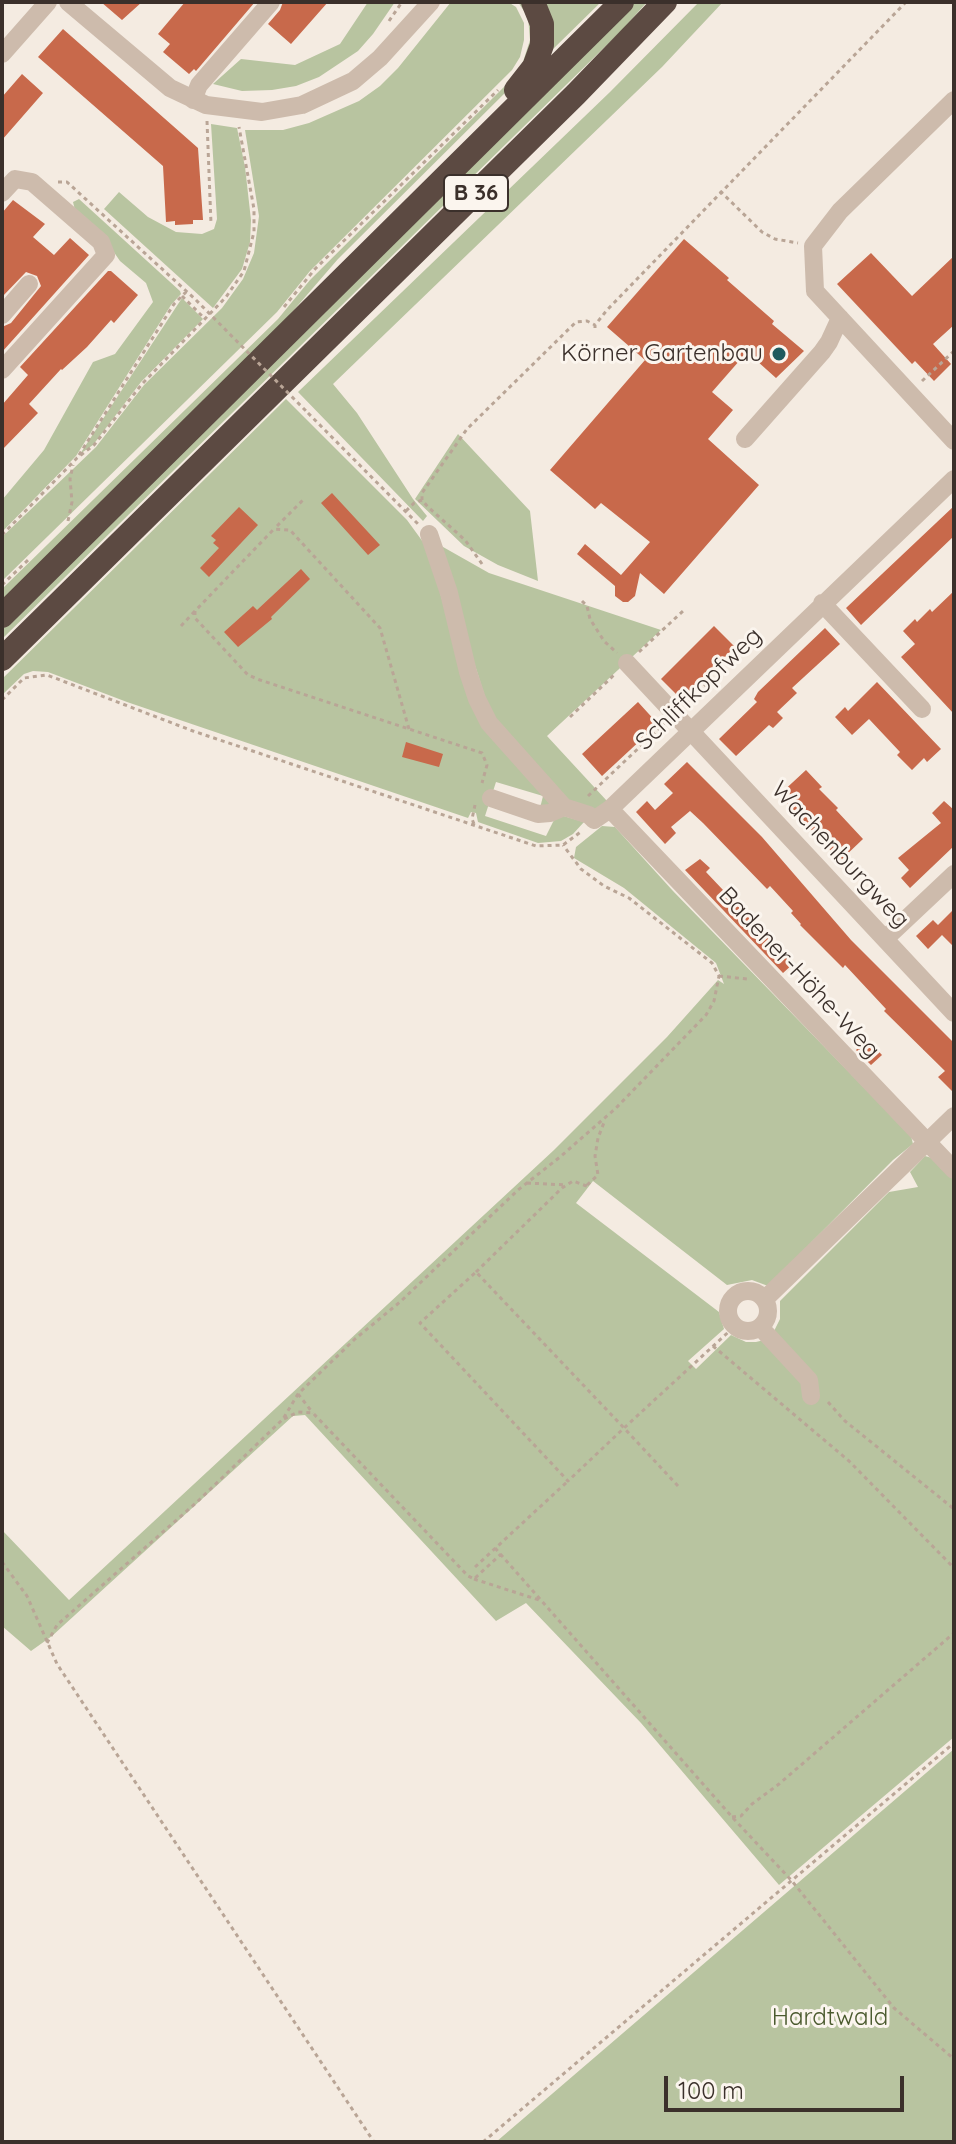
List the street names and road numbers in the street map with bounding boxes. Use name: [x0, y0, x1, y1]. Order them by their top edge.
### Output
road number: B 36: [444, 175, 508, 211]
street label: Schliffkopfweg: [630, 622, 768, 756]
street label: Wachenburgweg: [765, 776, 915, 934]
street label: Badener-Höhe-Weg: [712, 881, 886, 1065]

